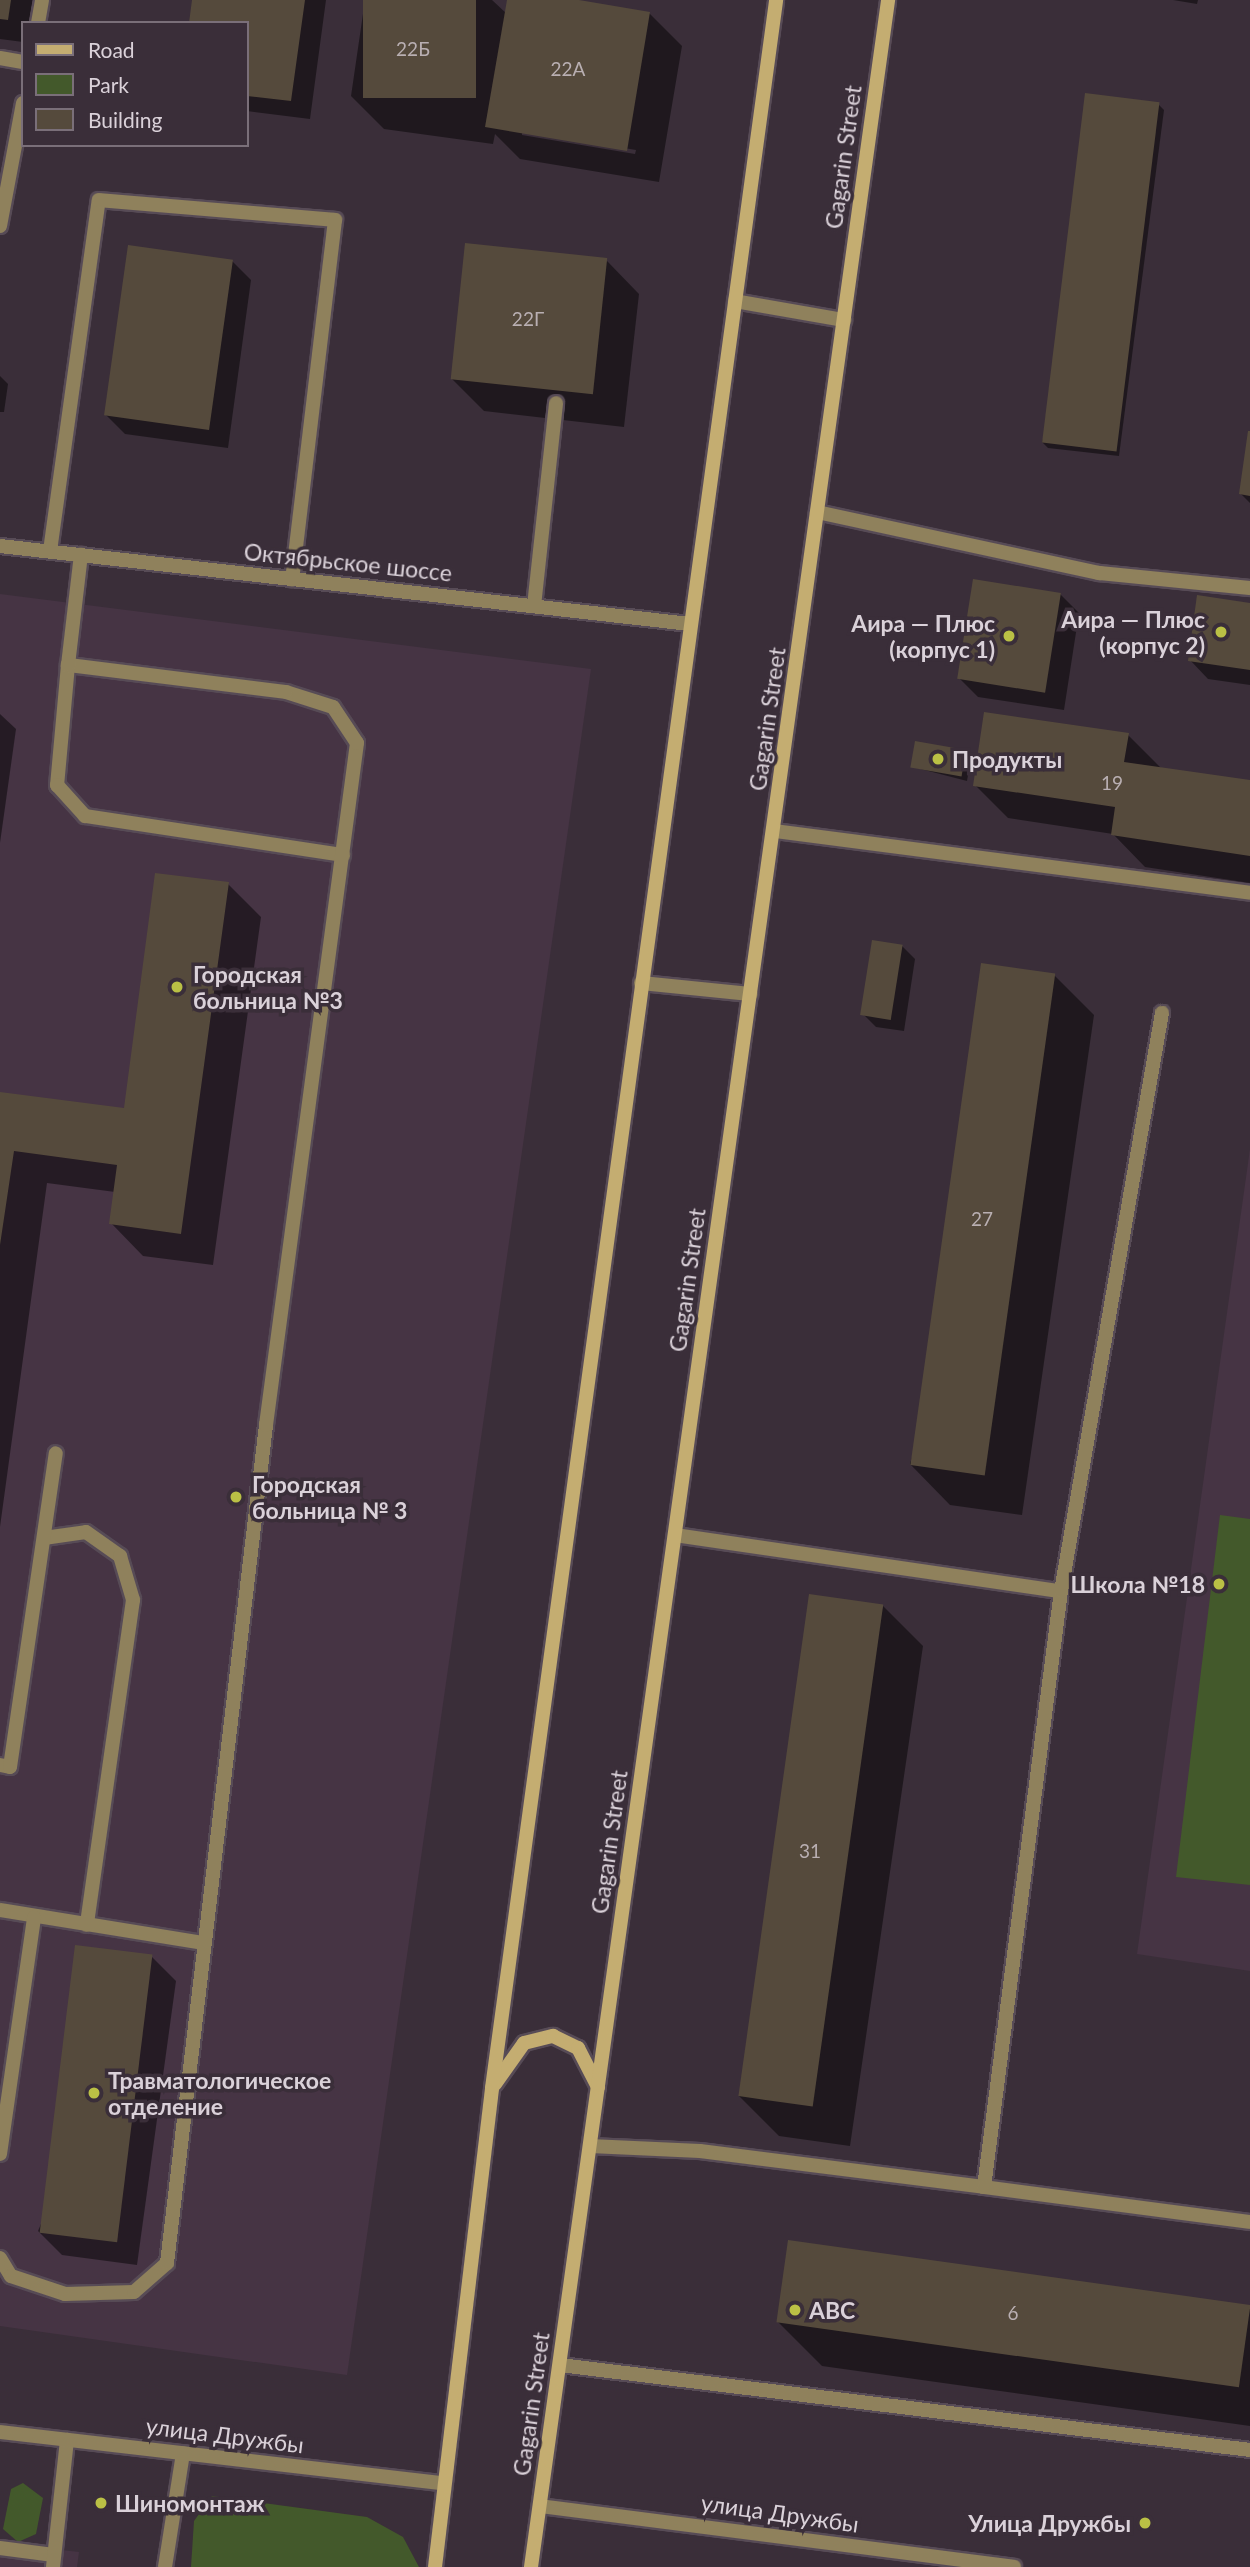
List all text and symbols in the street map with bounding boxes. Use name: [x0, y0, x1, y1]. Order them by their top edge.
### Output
legend: [21, 21, 248, 147]
text: Road: [88, 37, 135, 62]
house number: 22Б: [396, 38, 430, 60]
house number: 22А: [551, 58, 585, 80]
text: Park: [88, 72, 129, 97]
street label: Gagarin Street: [819, 83, 867, 231]
text: Building: [88, 107, 163, 132]
house number: 22Г: [512, 308, 544, 330]
street label: Октябрьское шоссе: [243, 537, 453, 587]
place label: Аира — Плюс (корпус 2): [1061, 605, 1205, 659]
place label: Аира — Плюс (корпус 1): [851, 609, 995, 663]
marker: Аира — Плюс (корпус 2): [1211, 622, 1231, 642]
marker: Аира — Плюс (корпус 1): [1001, 628, 1017, 644]
street label: Gagarin Street: [743, 645, 791, 793]
place label: Продукты: [952, 745, 1062, 773]
marker: Продукты: [930, 751, 946, 767]
house number: 19: [1101, 772, 1123, 794]
place label: Городская больница №3: [193, 960, 343, 1014]
marker: Городская больница №3: [167, 977, 187, 997]
street label: Gagarin Street: [663, 1206, 711, 1354]
house number: 27: [971, 1208, 993, 1230]
place label: Городская больница № 3: [252, 1470, 407, 1524]
marker: Городская больница № 3: [226, 1487, 246, 1507]
place label: Школа №18: [1070, 1570, 1205, 1598]
marker: Школа №18: [1211, 1576, 1227, 1592]
street label: Gagarin Street: [585, 1768, 633, 1916]
house number: 31: [799, 1840, 821, 1862]
place label: Травматологическое отделение: [108, 2066, 331, 2120]
marker: Травматологическое отделение: [86, 2085, 102, 2101]
place label: ABC: [809, 2296, 855, 2324]
marker: ABC: [787, 2302, 803, 2318]
house number: 6: [1007, 2302, 1019, 2324]
street label: Gagarin Street: [507, 2330, 555, 2478]
street label: улица Дружбы: [144, 2412, 306, 2458]
street label: улица Дружбы: [699, 2488, 861, 2538]
place label: Шиномонтаж: [115, 2489, 264, 2517]
marker: Шиномонтаж: [93, 2495, 109, 2511]
place label: Улица Дружбы: [968, 2509, 1131, 2537]
marker: Улица Дружбы: [1137, 2515, 1153, 2531]

